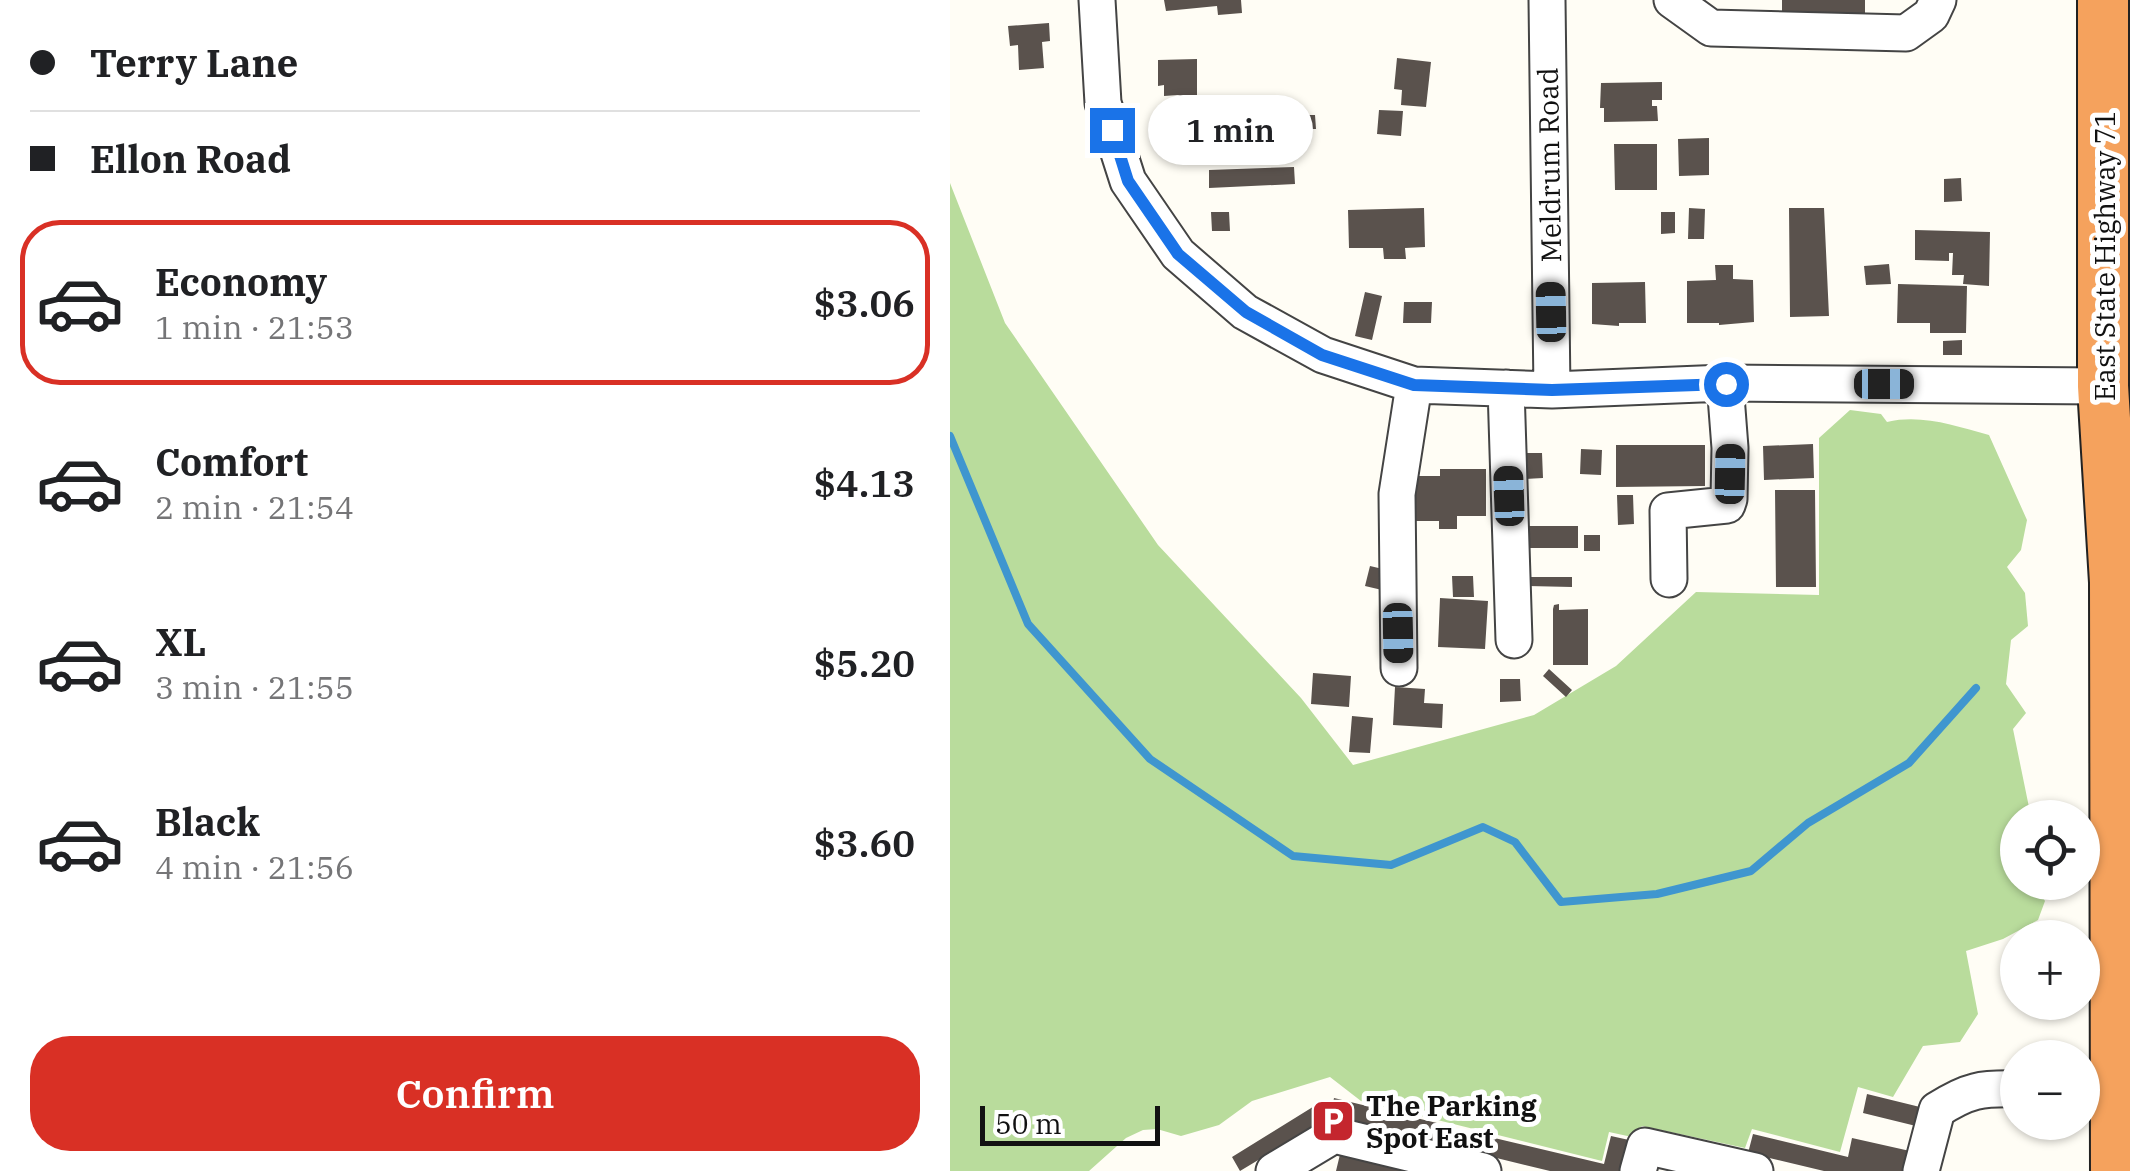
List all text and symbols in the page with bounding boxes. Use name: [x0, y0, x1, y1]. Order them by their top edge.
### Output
text: Terry Lane: [90, 38, 298, 87]
street label: Meldrum Road: [1529, 67, 1569, 263]
callout: 1 min: [1147, 95, 1312, 165]
route end: [1090, 108, 1135, 153]
text: 1 min: [1186, 109, 1275, 151]
street label: East State Highway 71: [2086, 111, 2123, 401]
text: Ellon Road: [90, 134, 291, 183]
text: Economy: [155, 257, 327, 306]
icon: car: [35, 258, 125, 348]
text: $3.06: [813, 278, 915, 327]
car: [1535, 282, 1567, 342]
text: 1 min · 21:53: [155, 306, 354, 348]
route start: [1704, 362, 1749, 407]
car: [1854, 369, 1914, 399]
text: Comfort: [155, 437, 308, 486]
icon: car: [35, 438, 125, 528]
car: [1714, 444, 1746, 504]
text: $4.13: [813, 458, 915, 507]
car: [1493, 465, 1525, 527]
text: 2 min · 21:54: [155, 486, 354, 528]
car: [1382, 603, 1414, 663]
text: XL: [155, 617, 206, 666]
icon: car: [35, 618, 125, 708]
text: $5.20: [813, 638, 915, 687]
text: 3 min · 21:55: [155, 666, 354, 708]
text: Black: [155, 797, 260, 846]
icon: car: [35, 798, 125, 888]
map controls: [2000, 800, 2100, 1140]
button: locate: [2000, 800, 2100, 900]
text: $3.60: [813, 818, 915, 867]
text: 4 min · 21:56: [155, 846, 354, 888]
button: +: [2000, 920, 2100, 1020]
button: Confirm: [30, 1036, 920, 1151]
button: −: [2000, 1040, 2100, 1140]
place label: The Parking Spot East: [1366, 1087, 1538, 1156]
parking icon: The Parking Spot East: [1310, 1098, 1356, 1144]
scale bar: [980, 1101, 1160, 1146]
text: 50 m: [995, 1105, 1062, 1142]

